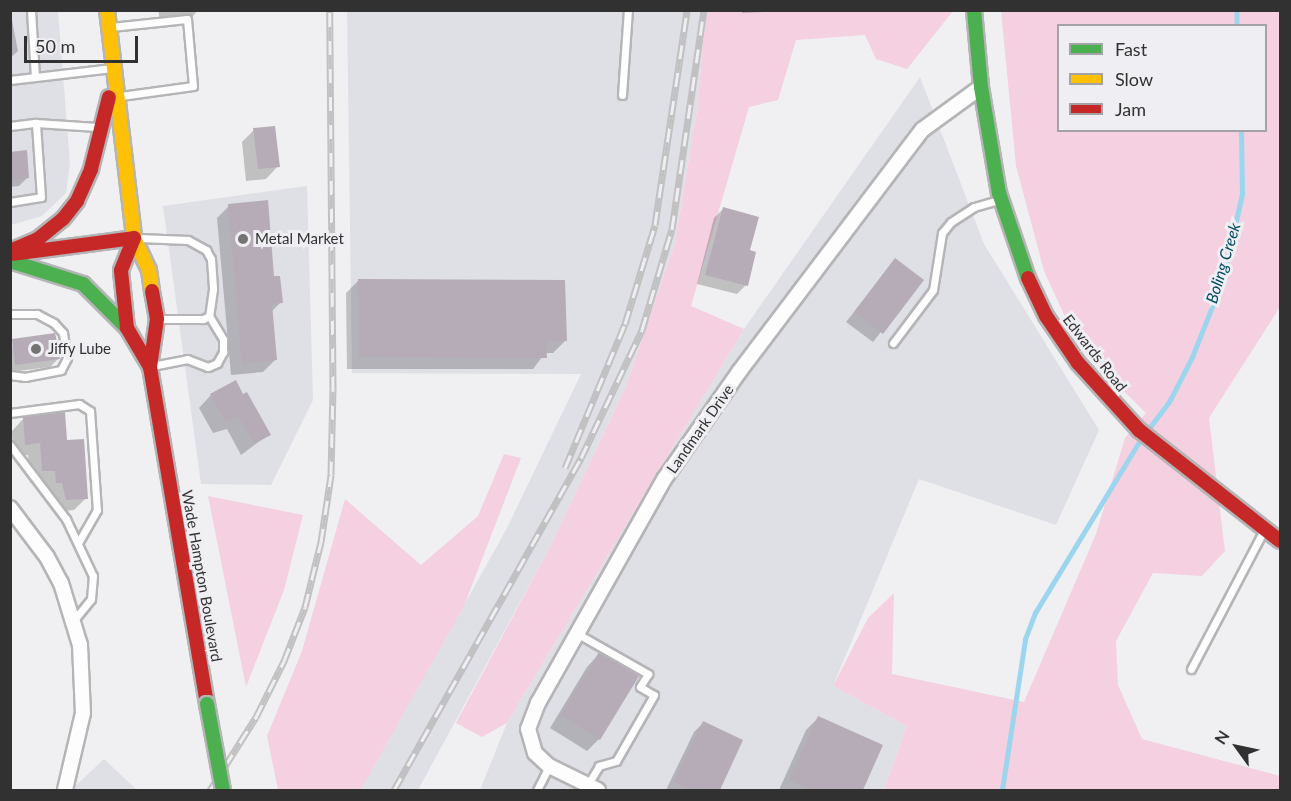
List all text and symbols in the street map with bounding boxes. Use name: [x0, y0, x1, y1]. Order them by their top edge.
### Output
scale bar: [27, 24, 141, 62]
legend: [1057, 24, 1267, 132]
text: 50 m: [35, 35, 75, 57]
text: Fast: [1115, 38, 1147, 60]
text: Slow: [1115, 68, 1153, 90]
text: Jam: [1115, 98, 1146, 120]
water label: Boling Creek: [1202, 221, 1244, 305]
place label: Metal Market: [255, 230, 344, 248]
marker: Metal Market: [236, 232, 250, 246]
street label: Edwards Road: [1059, 311, 1131, 395]
place label: Jiffy Lube: [48, 340, 111, 358]
marker: Jiffy Lube: [29, 342, 43, 356]
street label: Landmark Drive: [663, 381, 737, 477]
street label: Wade Hampton Boulevard: [178, 489, 226, 663]
north arrow: [1207, 717, 1267, 777]
text: N: [1210, 727, 1233, 747]

